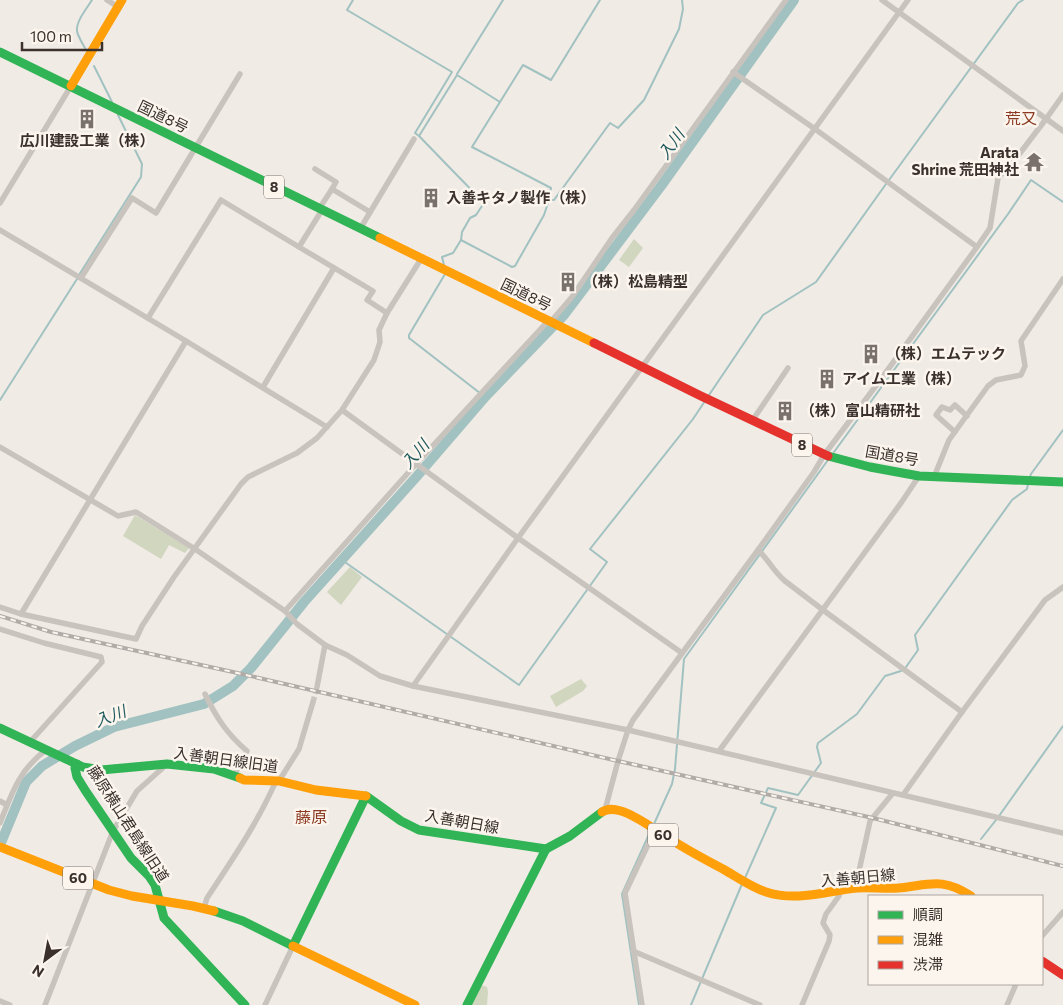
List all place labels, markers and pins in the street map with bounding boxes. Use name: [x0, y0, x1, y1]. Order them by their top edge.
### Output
building icon: 広川建設工業（株）: [76, 108, 98, 130]
place label: 広川建設工業（株）: [19, 131, 155, 149]
place label: Arata Shrine 荒田神社: [912, 143, 1019, 178]
temple icon: Arata Shrine 荒田神社: [1023, 151, 1045, 173]
building icon: 入善キタノ製作（株）: [420, 187, 442, 209]
place label: 入善キタノ製作（株）: [446, 188, 596, 206]
building icon: （株）松島精型: [557, 271, 579, 293]
place label: （株）松島精型: [583, 272, 688, 290]
building icon: （株）エムテック: [860, 343, 882, 365]
place label: （株）エムテック: [886, 344, 1006, 362]
building icon: アイム工業（株）: [816, 368, 838, 390]
place label: アイム工業（株）: [842, 369, 961, 387]
building icon: （株）富山精研社: [774, 400, 796, 422]
place label: （株）富山精研社: [800, 401, 920, 419]

